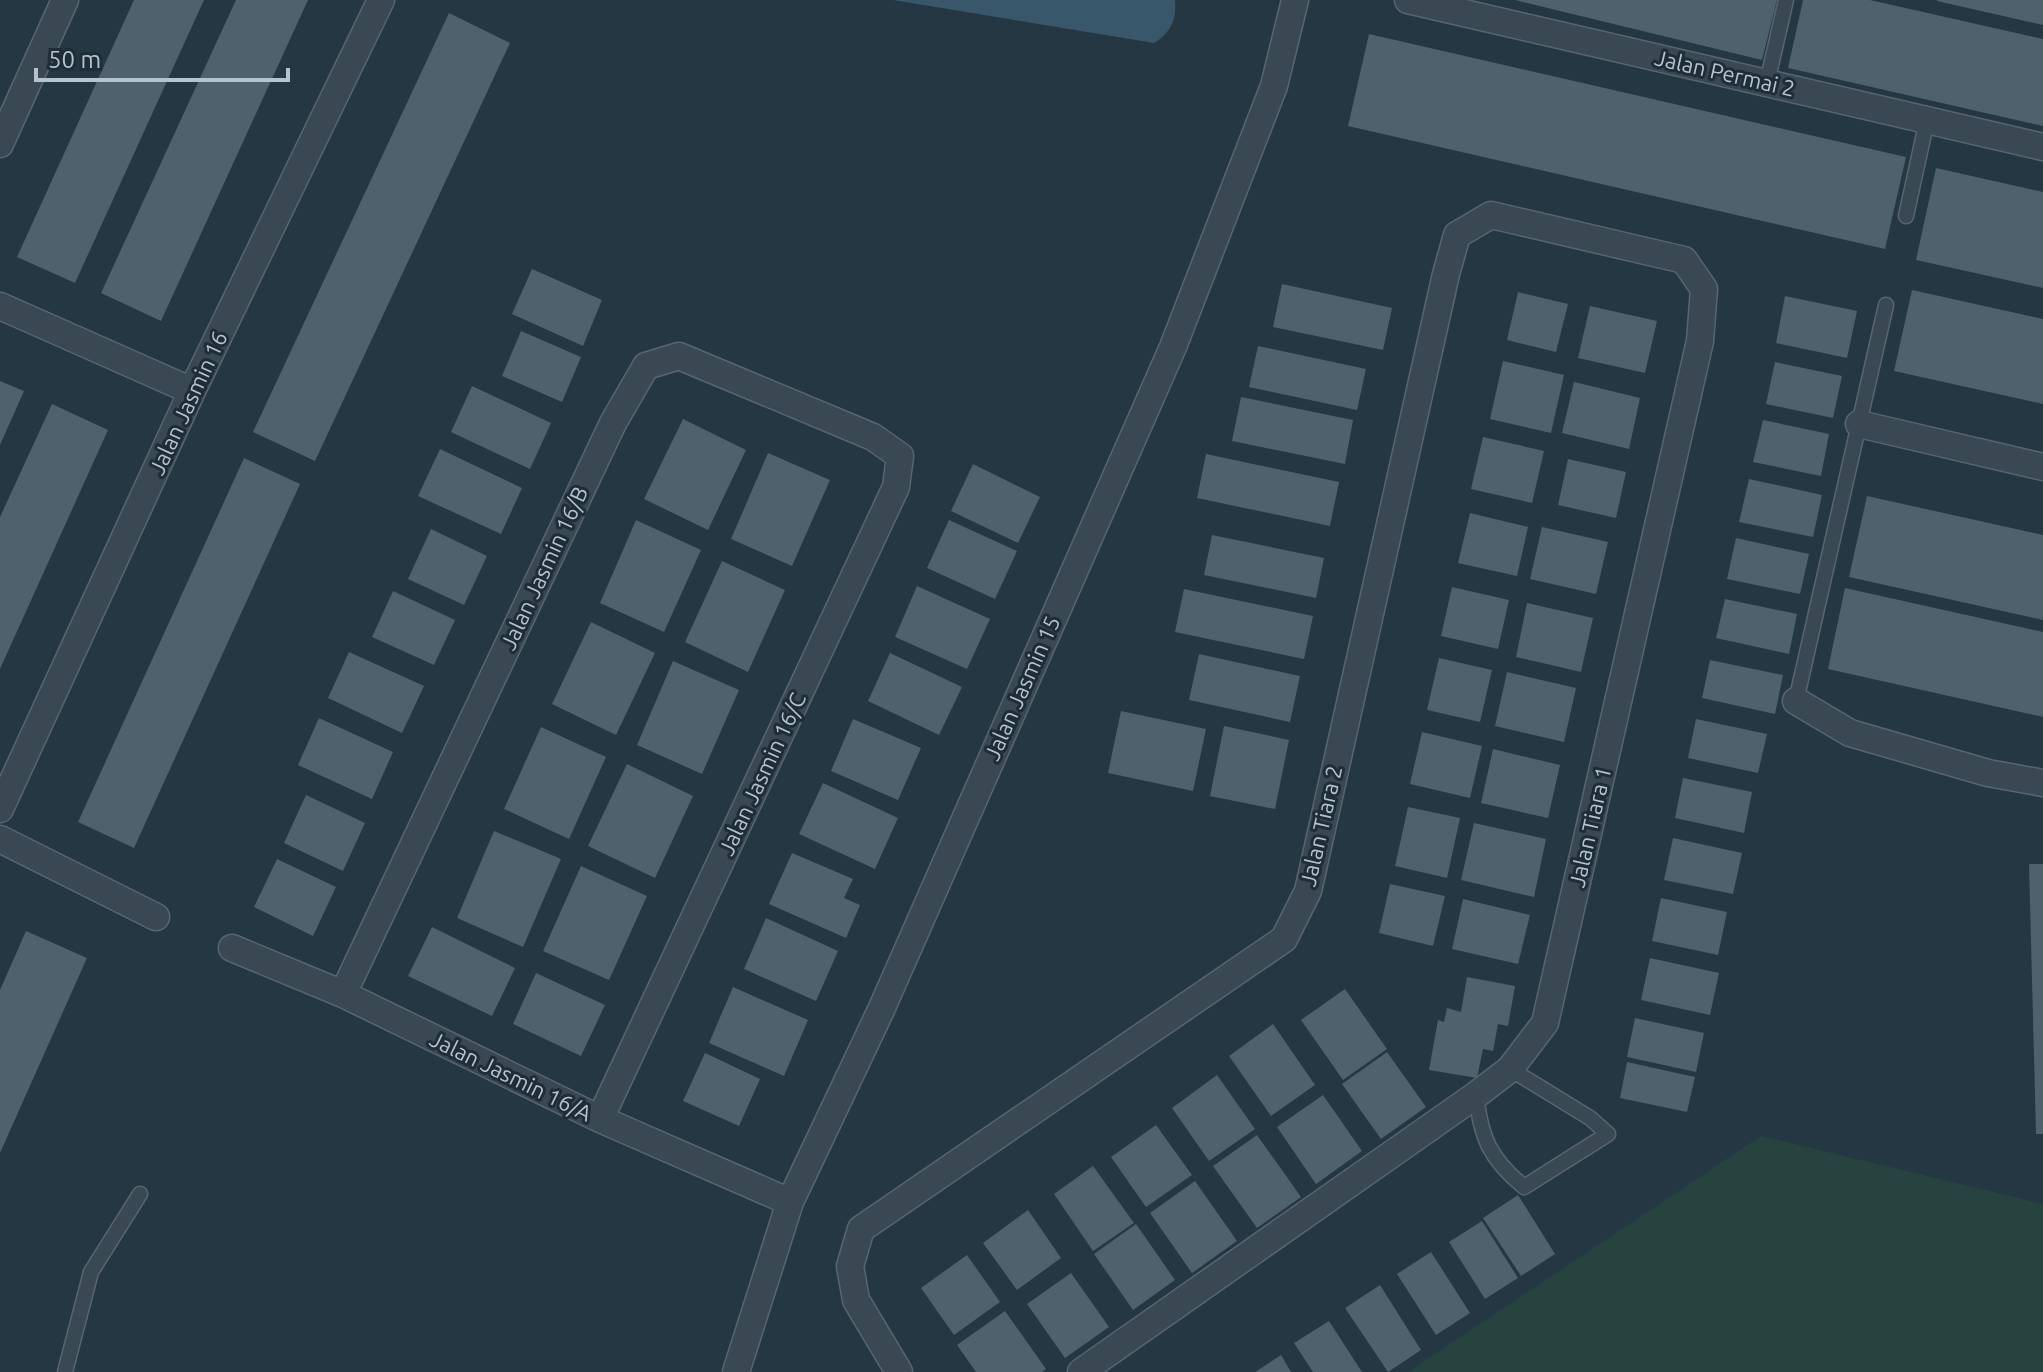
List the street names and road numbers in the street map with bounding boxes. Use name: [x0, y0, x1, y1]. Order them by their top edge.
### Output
street label: Jalan Permai 2: [1653, 44, 1798, 101]
street label: Jalan Jasmin 16: [143, 327, 232, 478]
street label: Jalan Jasmin 16/B: [495, 482, 592, 653]
street label: Jalan Jasmin 15: [979, 612, 1065, 764]
street label: Jalan Jasmin 16/C: [713, 689, 810, 859]
street label: Jalan Tiara 2: [1294, 763, 1347, 889]
street label: Jalan Tiara 1: [1563, 764, 1616, 890]
street label: Jalan Jasmin 16/A: [426, 1026, 597, 1126]

